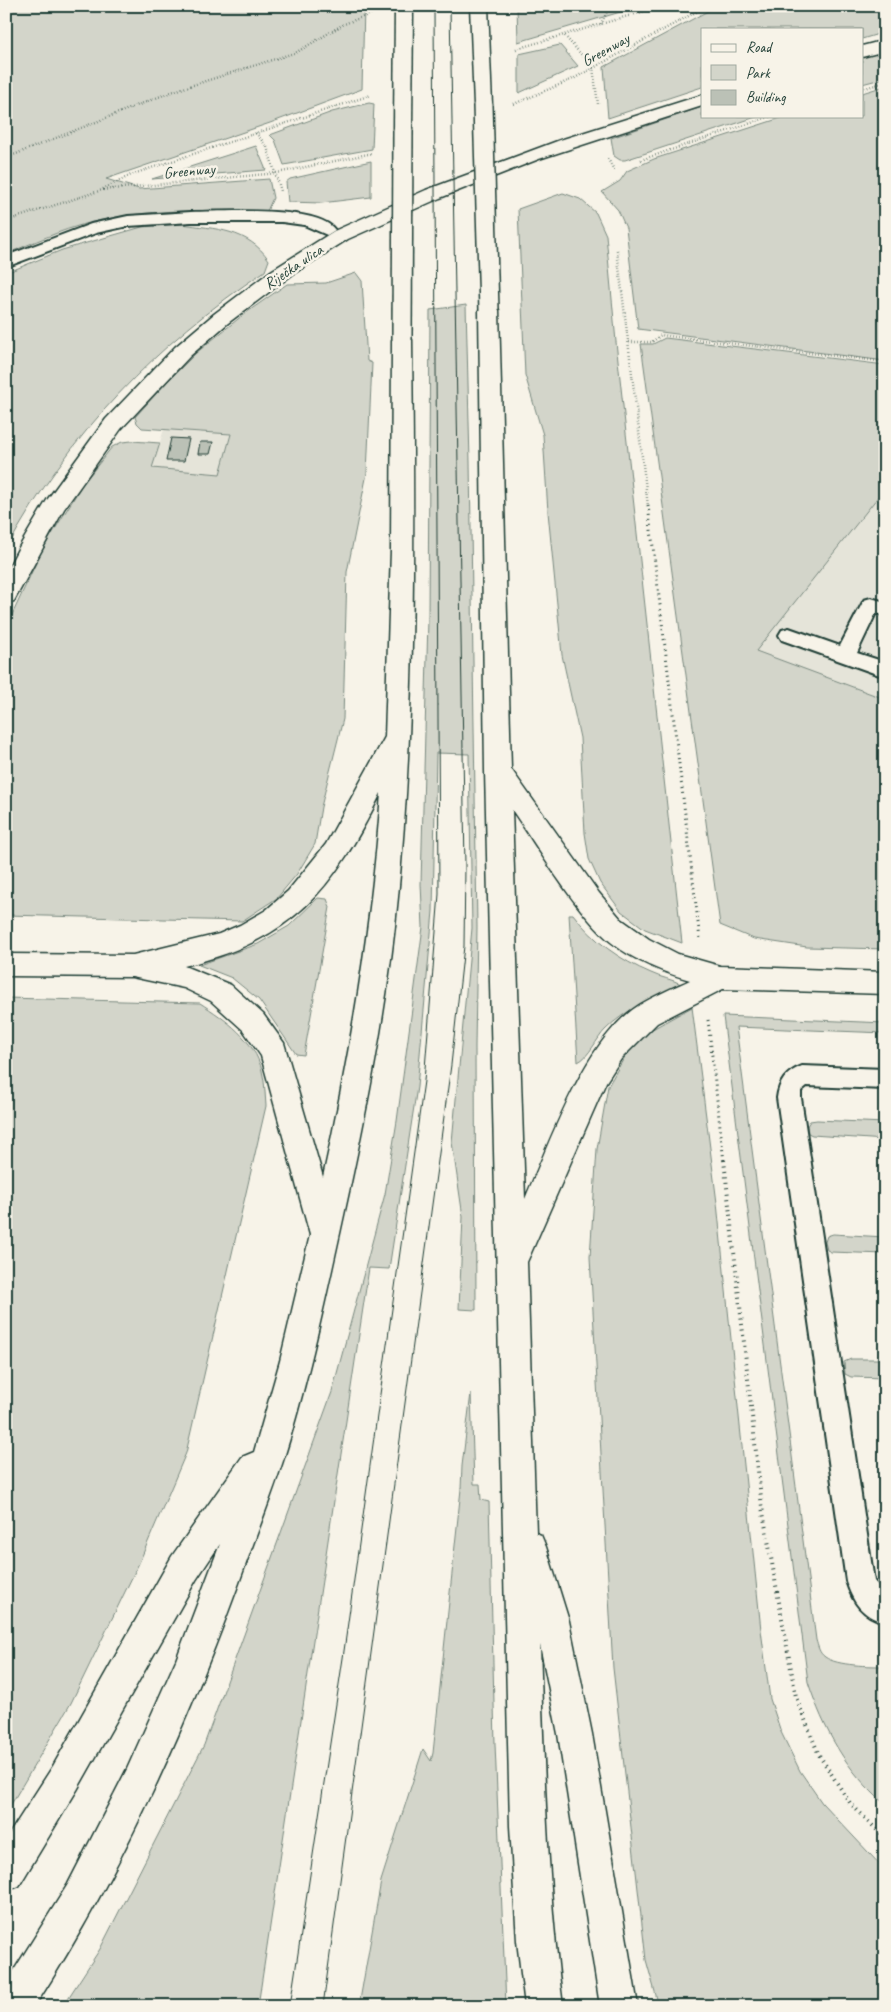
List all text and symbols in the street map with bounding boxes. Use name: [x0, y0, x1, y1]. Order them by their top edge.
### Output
street label: Greenway: [578, 28, 634, 71]
legend: [701, 28, 864, 118]
text: Road: [746, 38, 773, 57]
text: Park: [746, 64, 771, 83]
text: Building: [746, 88, 786, 107]
street label: Greenway: [163, 159, 217, 183]
street label: Riječka ulica: [260, 239, 328, 294]

